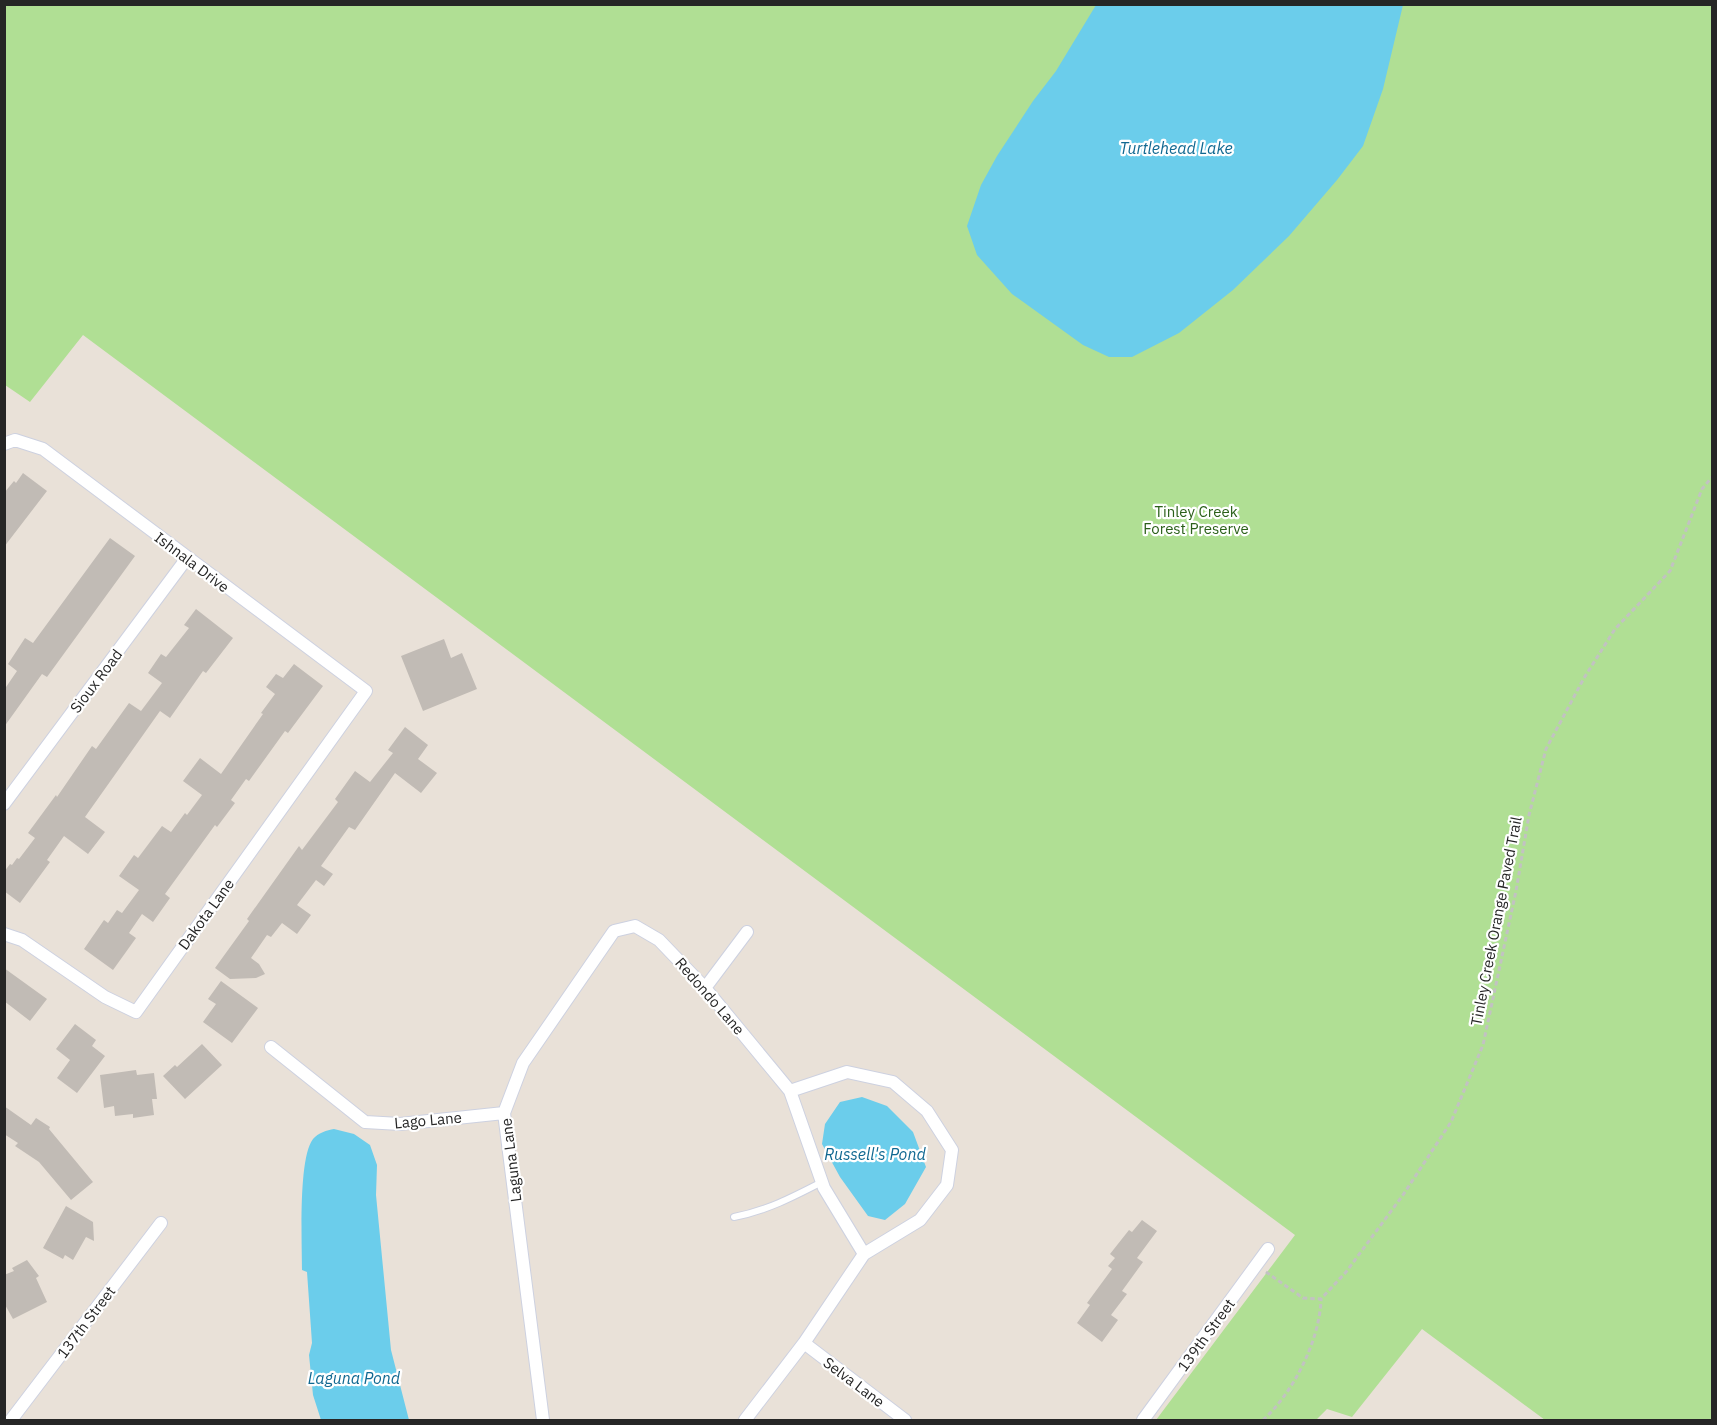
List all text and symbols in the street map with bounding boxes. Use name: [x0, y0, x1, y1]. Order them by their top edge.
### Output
water label: Turtlehead Lake: [1119, 138, 1233, 158]
park label: Tinley Creek Forest Preserve: [1143, 502, 1249, 538]
street label: Ishnala Drive: [151, 528, 233, 596]
street label: Sioux Road: [66, 645, 126, 717]
street label: Tinley Creek Orange Paved Trail: [1466, 815, 1526, 1027]
street label: Dakota Lane: [174, 875, 238, 953]
street label: Redondo Lane: [671, 953, 749, 1039]
street label: Lago Lane: [394, 1108, 462, 1132]
street label: Laguna Lane: [496, 1117, 526, 1203]
water label: Russell's Pond: [824, 1144, 926, 1164]
street label: 137th Street: [53, 1282, 119, 1362]
street label: 139th Street: [1173, 1295, 1239, 1375]
street label: Selva Lane: [820, 1353, 888, 1411]
water label: Laguna Pond: [308, 1368, 401, 1388]

